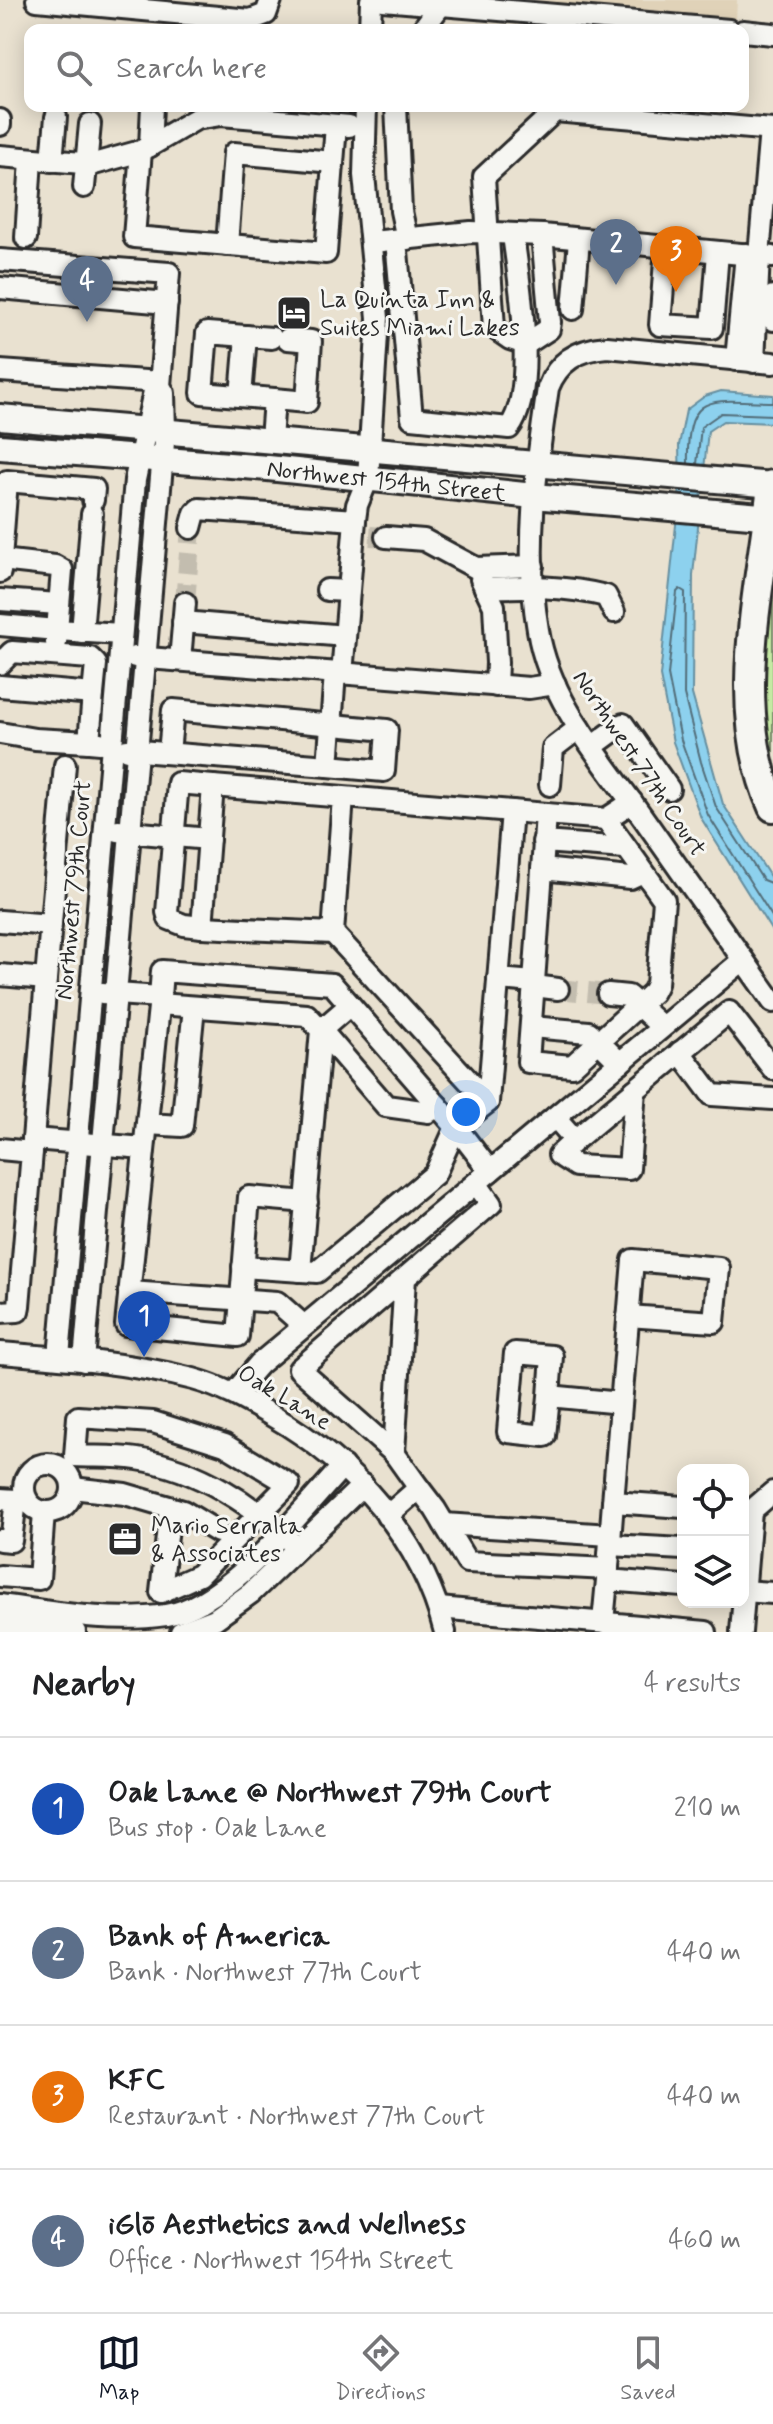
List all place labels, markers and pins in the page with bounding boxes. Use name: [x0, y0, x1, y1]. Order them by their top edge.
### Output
pin: 2: [590, 219, 642, 285]
pin: 3: [650, 226, 702, 292]
pin: 4: [61, 256, 113, 322]
place label: La Quinta Inn & Suites Miami Lakes: [320, 285, 520, 344]
hotel icon: La Quinta Inn & Suites Miami Lakes: [275, 294, 313, 332]
pin: 1: [118, 1291, 170, 1357]
place label: Mario Serralta & Associates: [151, 1511, 302, 1570]
office icon: Mario Serralta & Associates: [106, 1520, 144, 1558]

